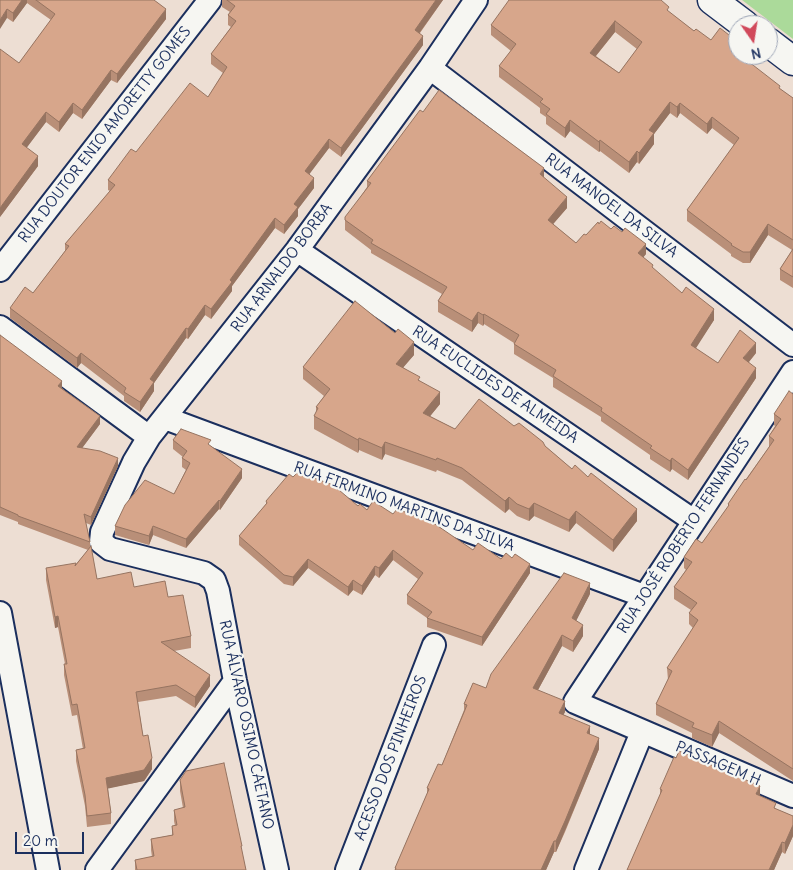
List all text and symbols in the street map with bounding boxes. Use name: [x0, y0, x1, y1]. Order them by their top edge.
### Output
north arrow: [728, 15, 778, 65]
street label: RUA DOUTOR ENIO AMORETTY GOMES: [15, 23, 195, 247]
text: N: [749, 44, 763, 64]
street label: RUA MANOEL DA SILVA: [541, 150, 681, 262]
street label: RUA ARNALDO BORBA: [228, 200, 336, 336]
street label: RUA EUCLIDES DE ALMEIDA: [409, 323, 581, 447]
street label: RUA JOSÉ ROBERTO FERNANDES: [614, 435, 754, 637]
street label: RUA FIRMINO MARTINS DA SILVA: [291, 459, 517, 555]
street label: RUA ÁLVARO OSIMO CAETANO: [215, 619, 277, 831]
street label: ACESSO DOS PINHEIROS: [351, 673, 431, 843]
street label: PASSAGEM H: [673, 738, 763, 790]
scale bar: [18, 822, 86, 854]
text: 20 m: [23, 831, 58, 850]

